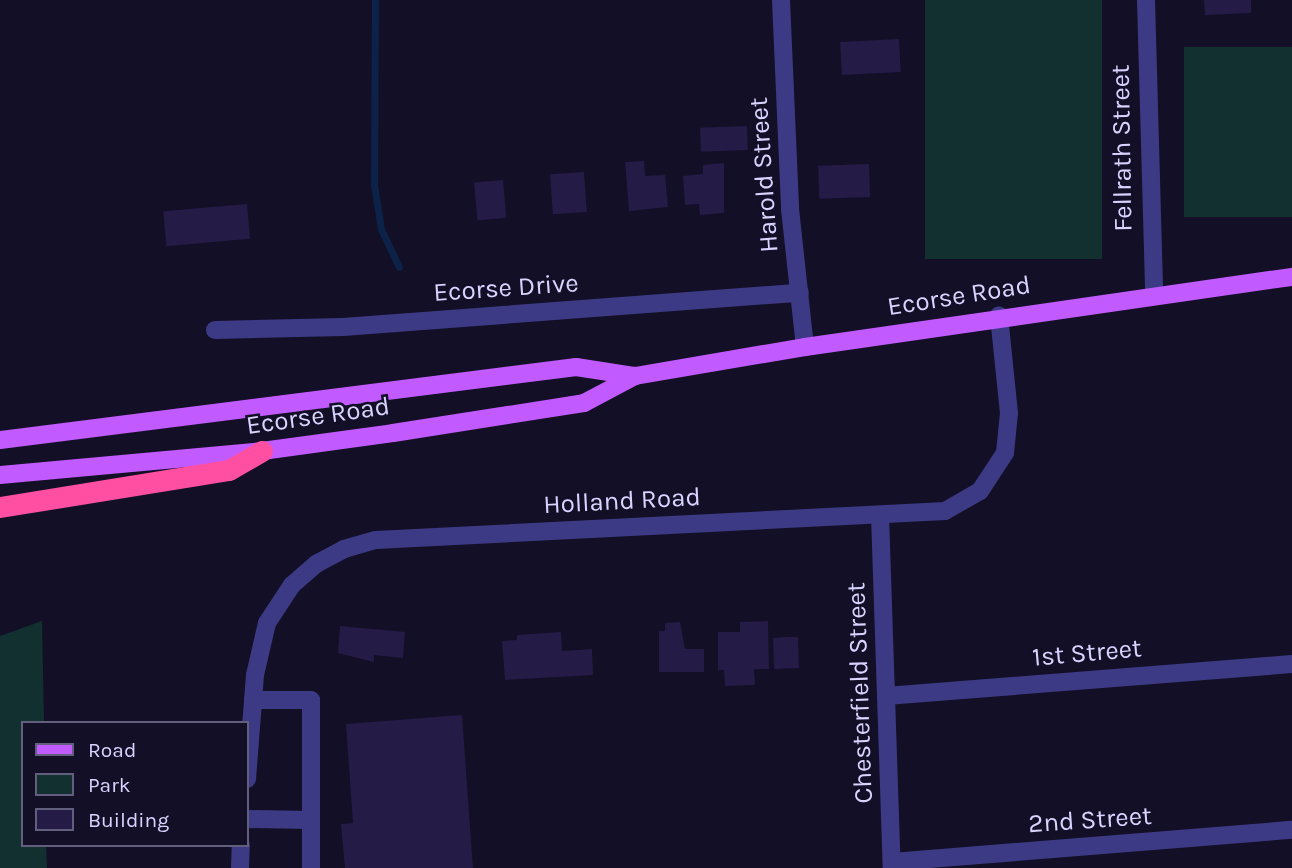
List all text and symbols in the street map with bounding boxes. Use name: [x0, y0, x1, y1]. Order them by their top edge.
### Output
street label: Fellrath Street: [1105, 64, 1139, 232]
street label: Harold Street: [743, 96, 785, 254]
street label: Ecorse Drive: [432, 267, 580, 309]
street label: Ecorse Road: [885, 269, 1033, 323]
street label: Ecorse Road: [244, 390, 392, 442]
street label: Holland Road: [542, 481, 702, 521]
street label: Chesterfield Street: [841, 582, 879, 804]
street label: 1st Street: [1031, 633, 1143, 673]
legend: [21, 721, 248, 847]
text: Road: [88, 738, 136, 762]
text: Park: [88, 773, 131, 797]
street label: 2nd Street: [1027, 800, 1153, 840]
text: Building: [88, 808, 169, 832]

